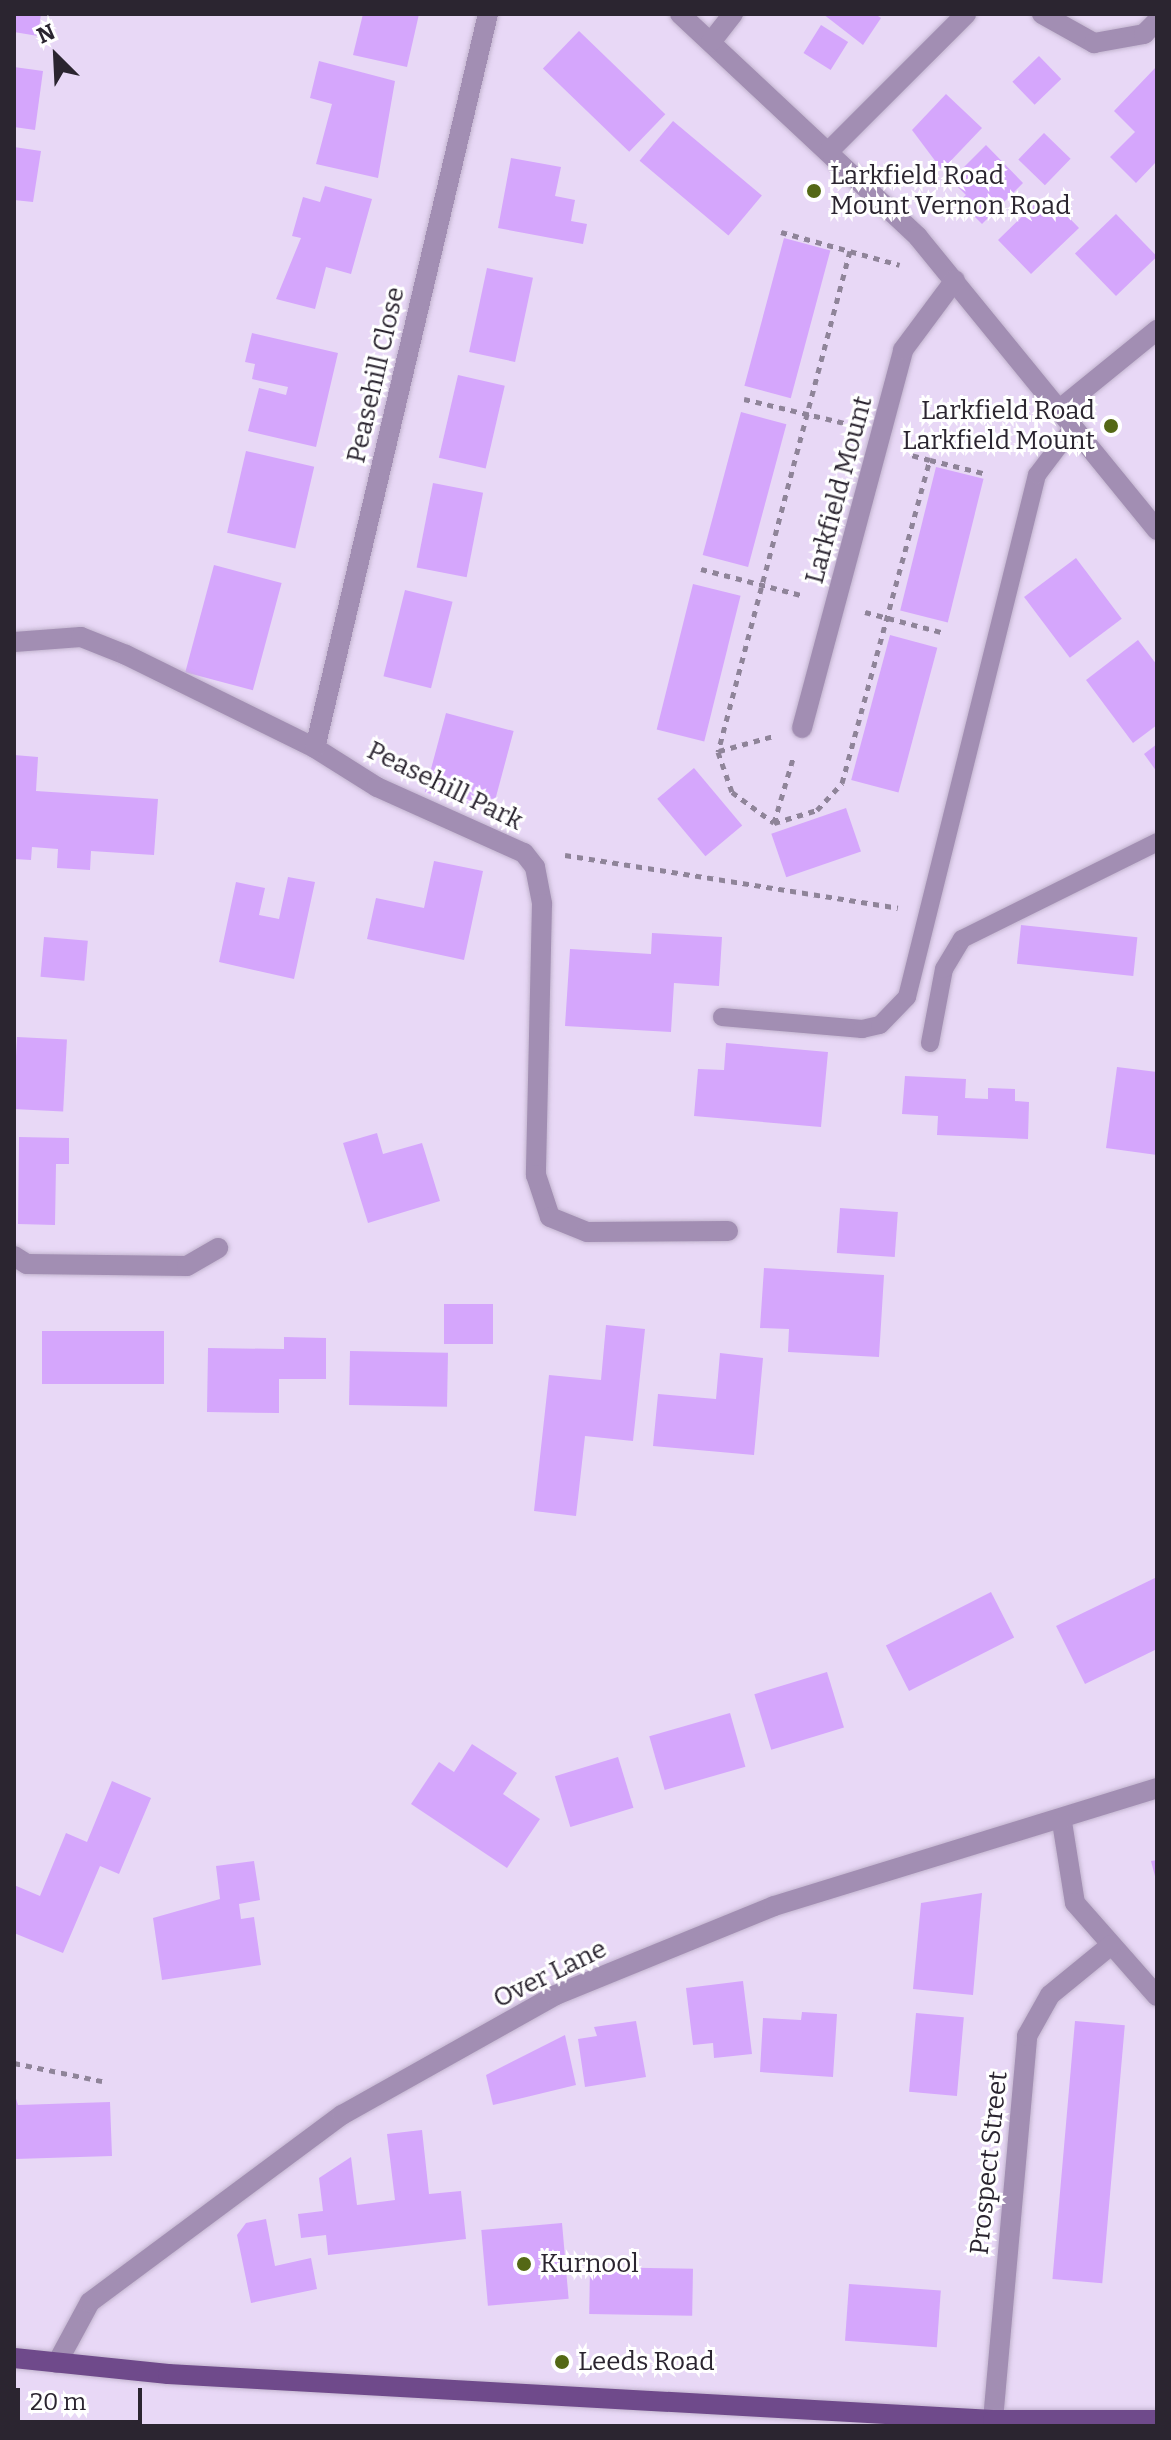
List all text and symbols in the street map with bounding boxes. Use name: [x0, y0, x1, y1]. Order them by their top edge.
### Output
north arrow: [16, 16, 96, 96]
text: N: [33, 18, 59, 49]
place label: Larkfield Road Mount Vernon Road: [830, 160, 1071, 222]
marker: Larkfield Road Mount Vernon Road: [805, 182, 823, 200]
street label: Peasehill Close: [341, 284, 411, 466]
street label: Larkfield Mount: [799, 393, 879, 587]
place label: Larkfield Road Larkfield Mount: [902, 395, 1095, 456]
marker: Larkfield Road Larkfield Mount: [1102, 417, 1120, 435]
street label: Peasehill Park: [362, 735, 528, 837]
street label: Over Lane: [488, 1933, 612, 2015]
street label: Prospect Street: [964, 2070, 1014, 2256]
place label: Kurnool: [540, 2248, 639, 2280]
marker: Kurnool: [515, 2255, 533, 2273]
place label: Leeds Road: [578, 2346, 715, 2378]
marker: Leeds Road: [553, 2353, 571, 2371]
scale bar: [20, 2372, 146, 2422]
text: 20 m: [30, 2388, 86, 2416]

